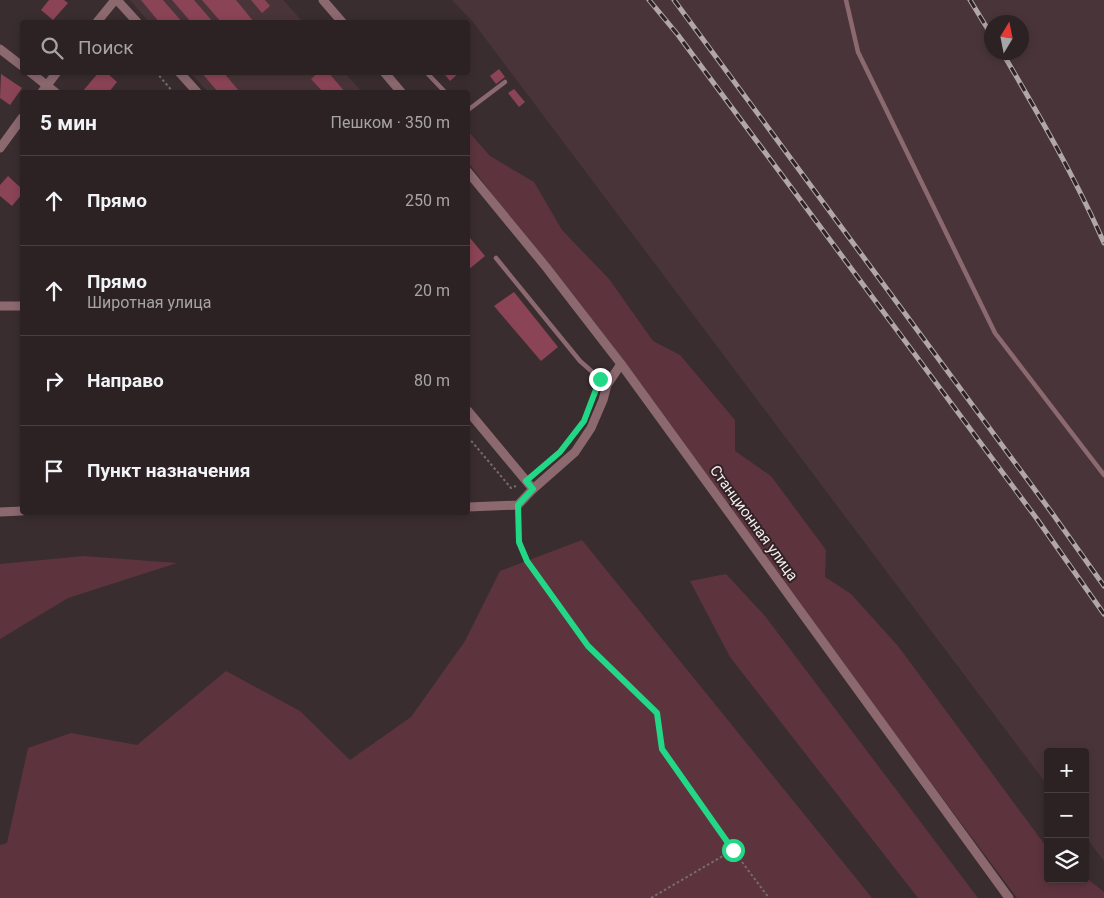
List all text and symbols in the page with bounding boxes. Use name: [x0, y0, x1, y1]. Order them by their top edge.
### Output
north arrow: [984, 15, 1029, 60]
search box: [20, 20, 470, 75]
icon: search: [38, 34, 66, 62]
text: Поиск: [78, 36, 134, 59]
text: 5 мин: [40, 111, 97, 135]
text: Пешком · 350 m: [331, 113, 450, 132]
icon: ahead: [40, 187, 68, 215]
text: Прямо: [87, 189, 147, 212]
text: 250 m: [405, 191, 450, 210]
text: Прямо: [87, 270, 147, 293]
icon: ahead: [40, 277, 68, 305]
text: 20 m: [414, 281, 450, 300]
text: Широтная улица: [87, 293, 212, 312]
icon: right: [40, 367, 68, 395]
route end: [589, 368, 612, 391]
text: Направо: [87, 369, 164, 392]
text: 80 m: [414, 371, 450, 390]
icon: arrive: [40, 457, 68, 485]
text: Пункт назначения: [87, 459, 250, 482]
street label: Станционная улица: [706, 462, 802, 584]
map controls: [1044, 748, 1089, 883]
button: +: [1044, 748, 1089, 793]
button: −: [1044, 793, 1089, 838]
button: layers: [1044, 838, 1089, 883]
route start: [722, 839, 745, 862]

